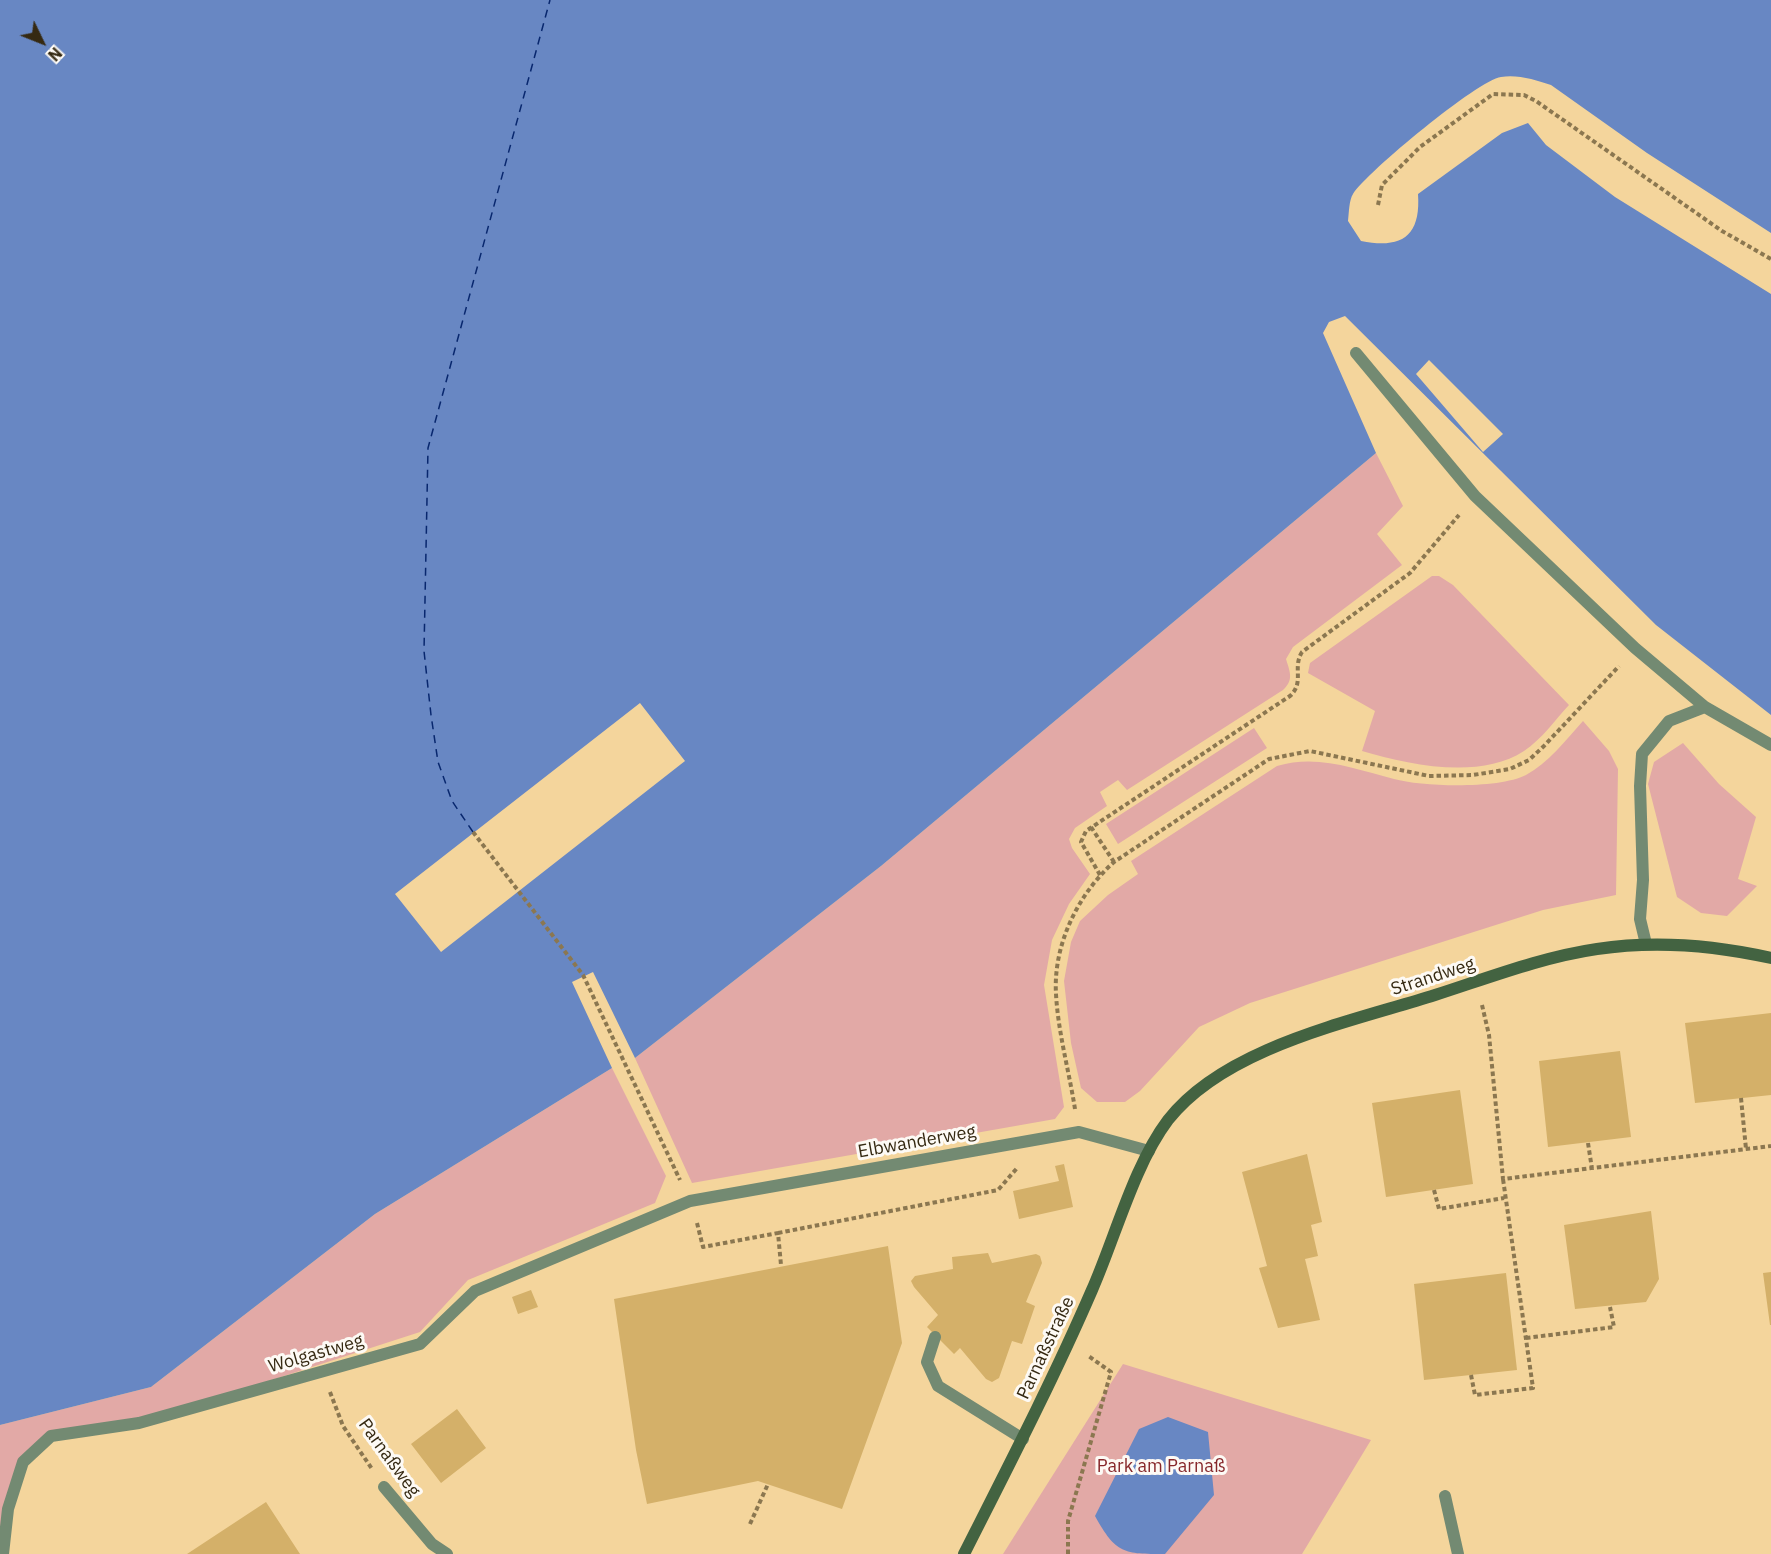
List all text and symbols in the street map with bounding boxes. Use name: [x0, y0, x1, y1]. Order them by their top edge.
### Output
north arrow: [12, 12, 72, 72]
text: N: [44, 43, 66, 65]
street label: Strandweg: [1388, 953, 1478, 1001]
street label: Elbwanderweg: [856, 1121, 978, 1163]
street label: Parnaßstraße: [1013, 1293, 1079, 1403]
street label: Wolgastweg: [266, 1330, 366, 1378]
street label: Parnaßweg: [353, 1415, 425, 1501]
park label: Park am Parnaß: [1097, 1456, 1225, 1478]

